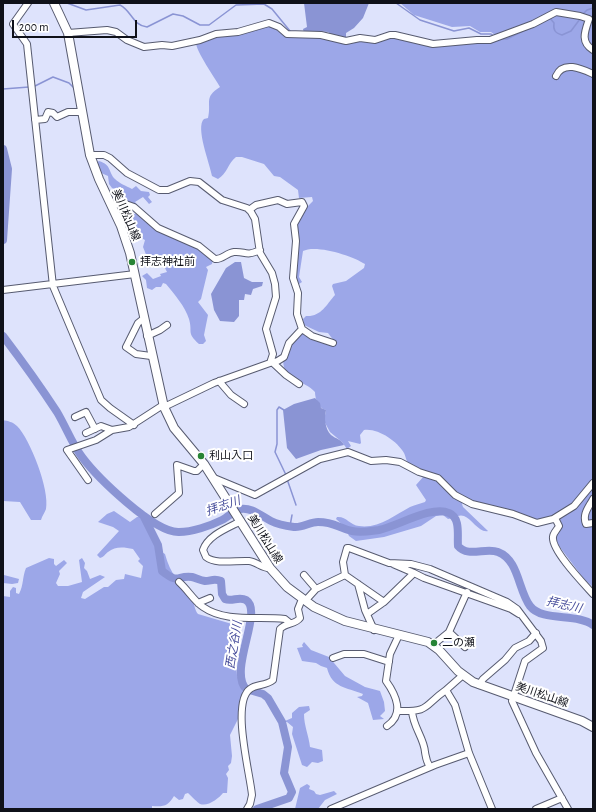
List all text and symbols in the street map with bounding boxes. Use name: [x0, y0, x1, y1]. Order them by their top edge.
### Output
scale bar: [14, 12, 139, 38]
text: 200 m: [19, 21, 49, 33]
street label: 美川松山線: [109, 187, 143, 243]
place label: 拝志神社前: [140, 255, 195, 269]
marker: 拝志神社前: [127, 257, 137, 267]
place label: 利山入口: [209, 449, 253, 463]
marker: 利山入口: [196, 451, 206, 461]
water label: 拝志川: [204, 493, 242, 519]
street label: 美川松山線: [245, 512, 285, 566]
water label: 拝志川: [545, 594, 583, 616]
water label: 西之谷川: [223, 620, 245, 670]
place label: 二の瀬: [442, 636, 475, 650]
marker: 二の瀬: [429, 638, 439, 648]
street label: 美川松山線: [514, 680, 570, 710]

